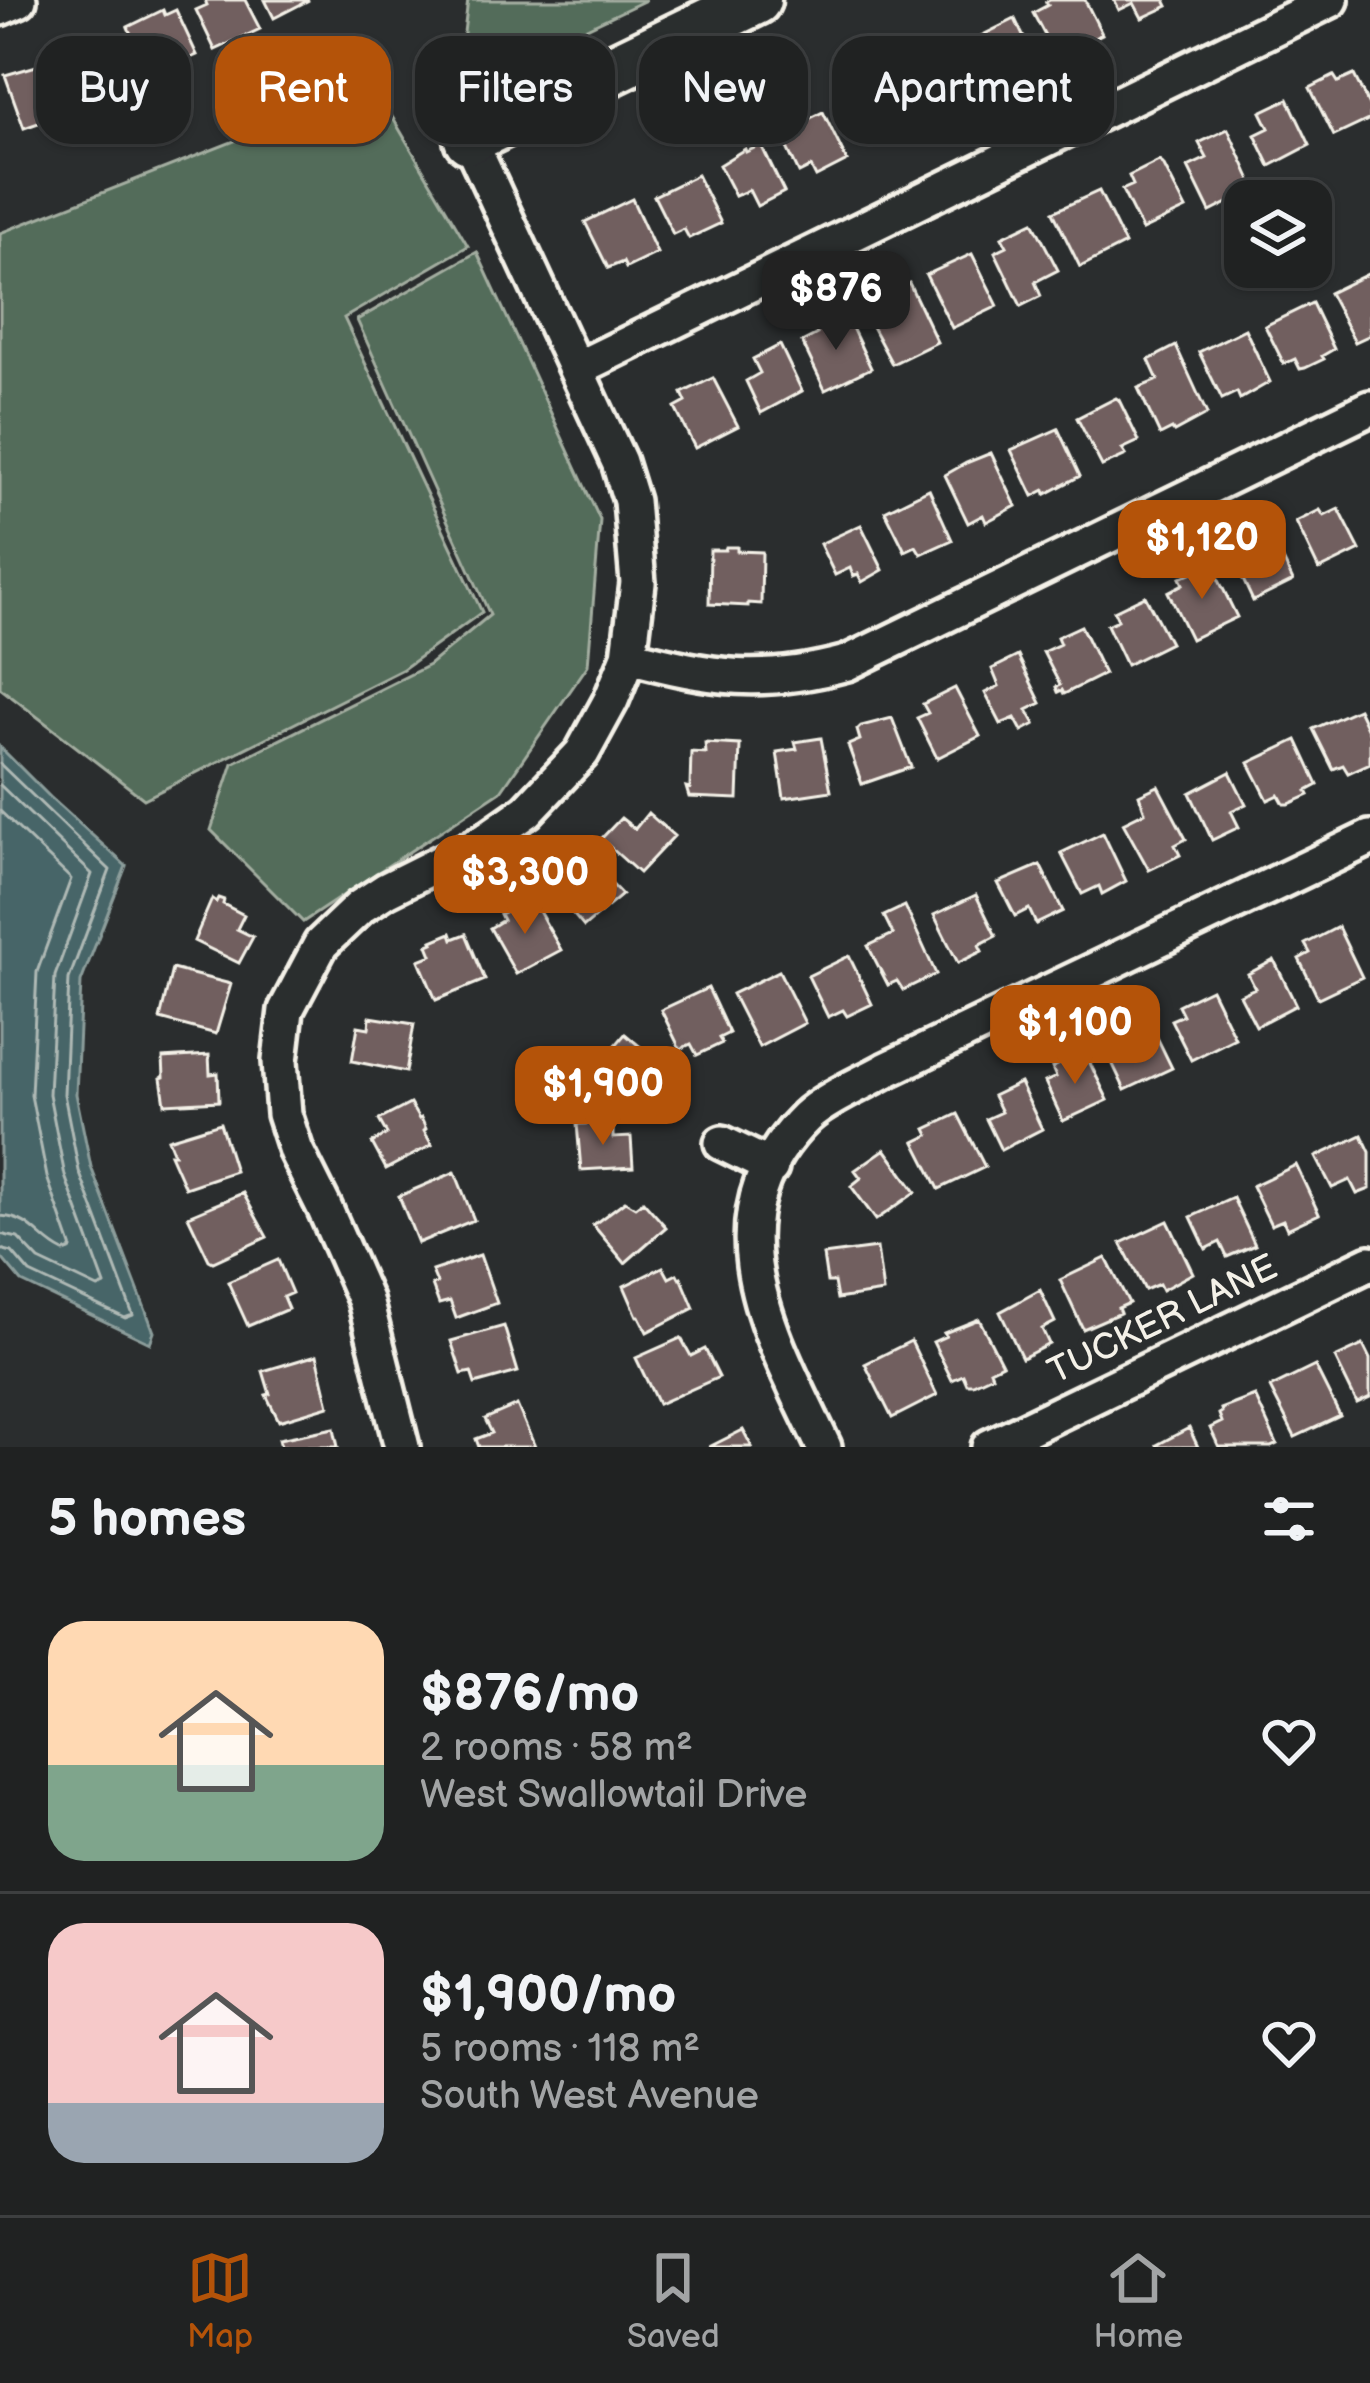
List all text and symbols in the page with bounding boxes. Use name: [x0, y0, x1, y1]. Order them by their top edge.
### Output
chip: Buy: [36, 36, 191, 144]
chip: Rent: [215, 36, 391, 144]
chip: Filters: [415, 36, 615, 144]
chip: New: [639, 36, 808, 144]
chip: Apartment: [832, 36, 1114, 144]
map controls: [1224, 180, 1332, 288]
button: layers: [1224, 180, 1332, 288]
pin: $876: [765, 251, 907, 353]
text: $876: [789, 266, 883, 313]
pin: $1,120: [1104, 500, 1300, 602]
text: $1,120: [1145, 515, 1259, 562]
pin: $3,300: [427, 835, 623, 937]
text: $3,300: [461, 850, 589, 897]
pin: $1,100: [977, 985, 1173, 1087]
text: $1,100: [1017, 1000, 1133, 1047]
pin: $1,900: [505, 1046, 701, 1148]
text: $1,900: [542, 1061, 664, 1108]
street label: TUCKER LANE: [1042, 1246, 1284, 1394]
icon: filters: [1256, 1486, 1322, 1552]
text: 5 homes: [48, 1489, 246, 1550]
text: $876/mo: [420, 1664, 639, 1725]
icon: home: [144, 1669, 288, 1813]
icon: heart: [1256, 1708, 1322, 1774]
text: 2 rooms · 58 m²: [420, 1725, 693, 1772]
text: West Swallowtail Drive: [420, 1772, 807, 1819]
text: $1,900/mo: [420, 1965, 676, 2026]
icon: home: [144, 1971, 288, 2115]
icon: heart: [1256, 2010, 1322, 2076]
text: 5 rooms · 118 m²: [420, 2026, 700, 2073]
text: South West Avenue: [420, 2073, 759, 2120]
tab: Map: [187, 2245, 253, 2357]
tab: Saved: [627, 2245, 720, 2357]
tab: Home: [1093, 2245, 1183, 2357]

